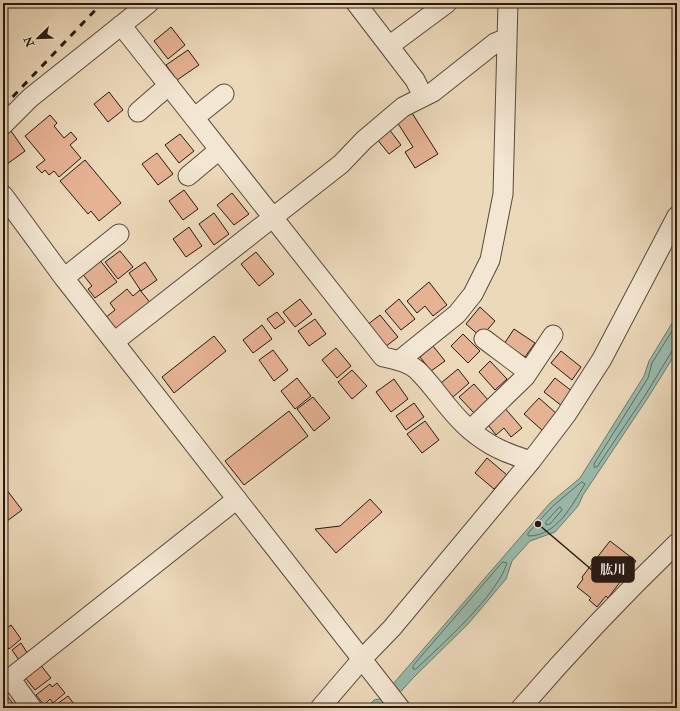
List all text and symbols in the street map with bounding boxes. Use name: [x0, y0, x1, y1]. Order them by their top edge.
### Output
north arrow: [18, 18, 58, 58]
text: N: [21, 34, 38, 50]
callout: 肱川: [592, 557, 634, 582]
text: 肱川: [600, 562, 626, 578]

